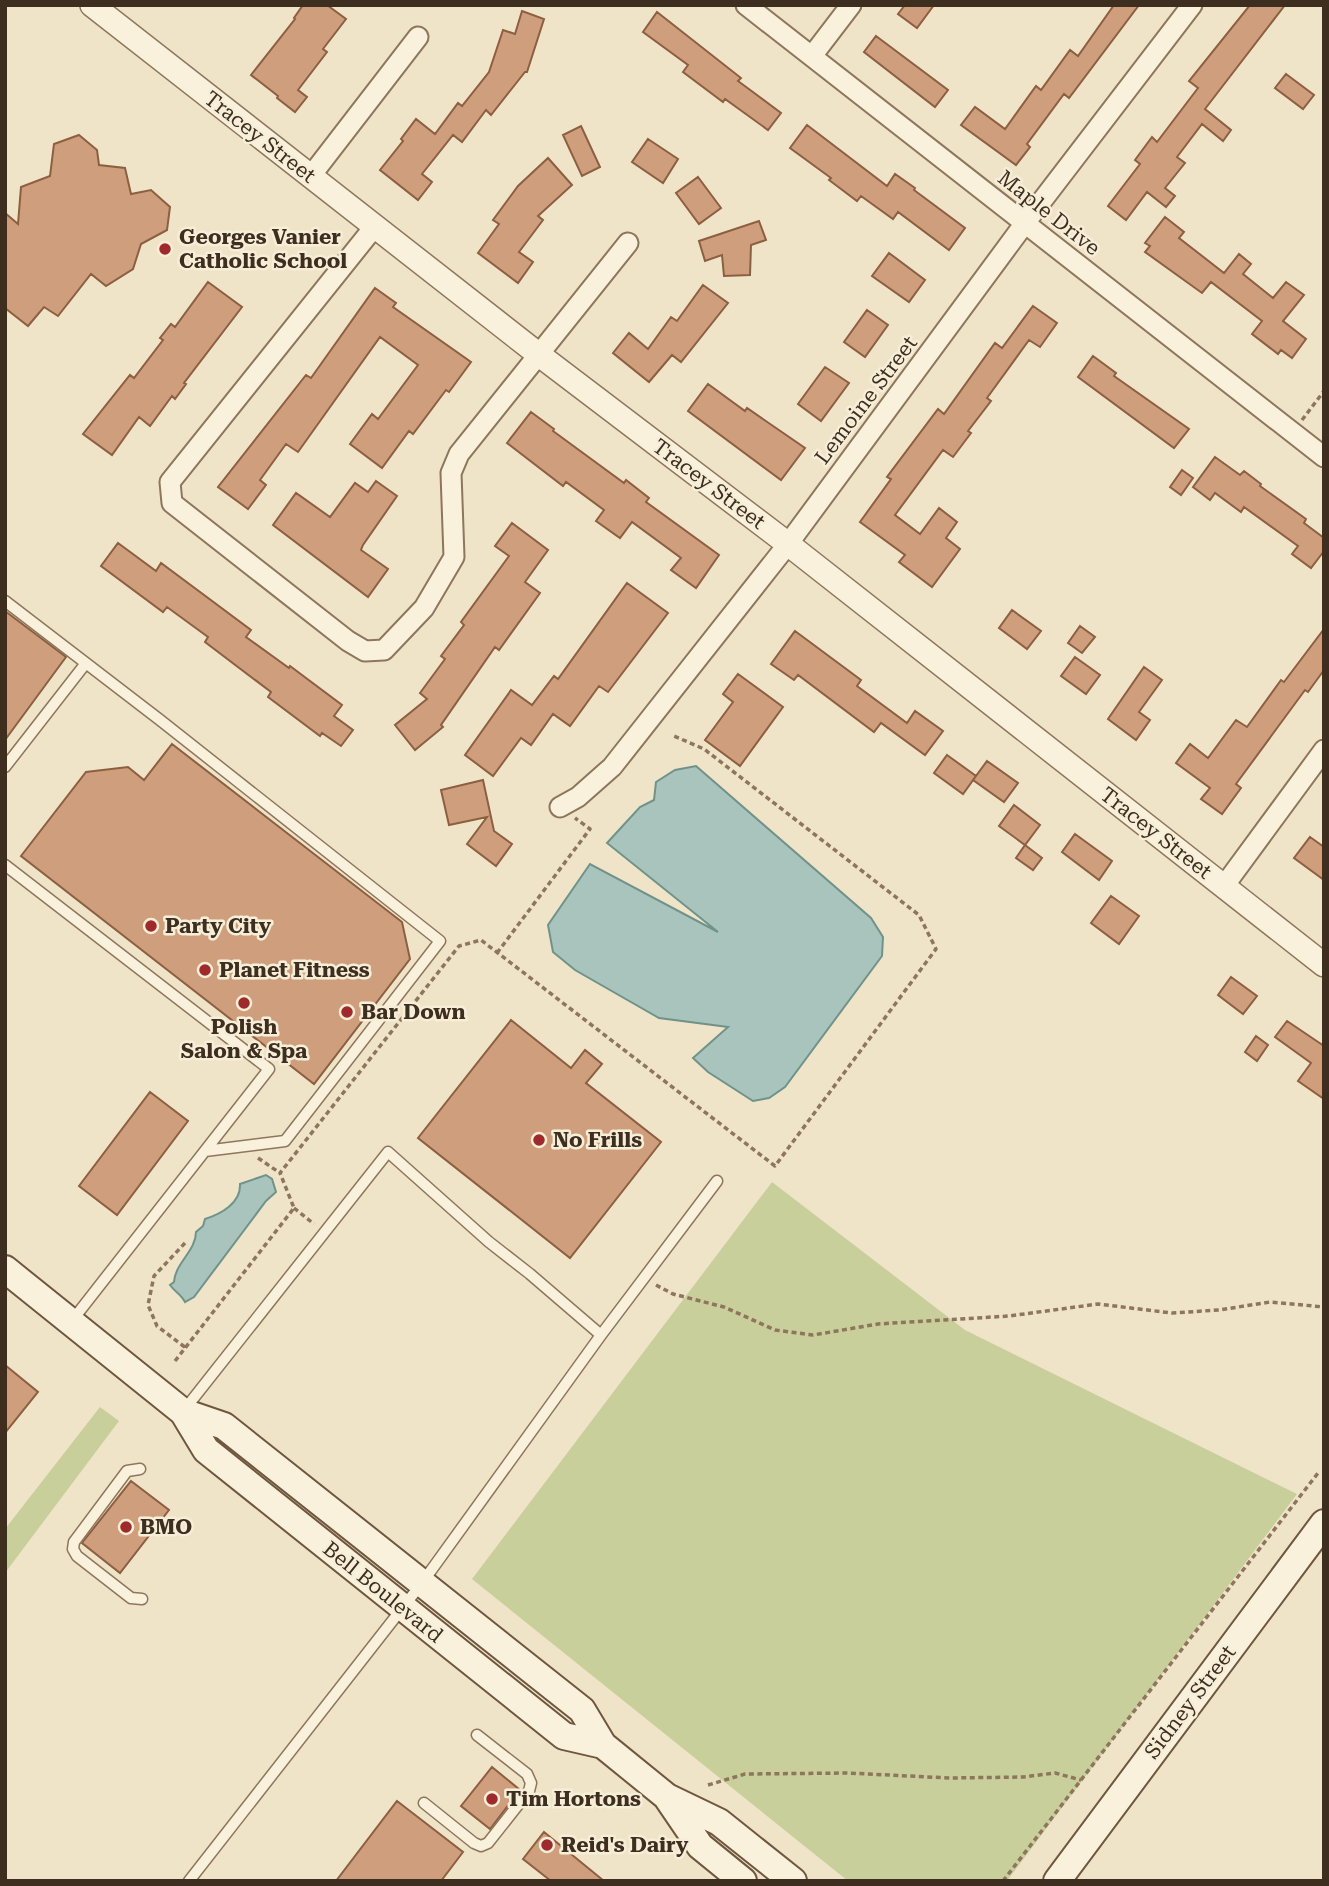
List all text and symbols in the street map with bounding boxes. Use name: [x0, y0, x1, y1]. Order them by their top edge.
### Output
street label: Tracey Street: [200, 86, 320, 188]
street label: Maple Drive: [993, 166, 1105, 260]
place label: Georges Vanier Catholic School: [179, 225, 347, 273]
marker: Georges Vanier Catholic School: [157, 241, 173, 257]
street label: Lemoine Street: [810, 331, 922, 469]
street label: Tracey Street: [648, 434, 770, 534]
street label: Tracey Street: [1096, 782, 1216, 884]
place label: Party City: [165, 914, 272, 938]
marker: Party City: [143, 918, 159, 934]
place label: Planet Fitness: [219, 958, 370, 982]
marker: Planet Fitness: [197, 962, 213, 978]
marker: Polish Salon & Spa: [236, 995, 252, 1011]
place label: Bar Down: [361, 1000, 466, 1024]
marker: Bar Down: [339, 1004, 355, 1020]
place label: Polish Salon & Spa: [181, 1015, 308, 1063]
place label: No Frills: [553, 1128, 642, 1152]
marker: No Frills: [531, 1132, 547, 1148]
place label: BMO: [140, 1515, 192, 1539]
marker: BMO: [118, 1519, 134, 1535]
street label: Bell Boulevard: [318, 1537, 448, 1648]
street label: Sidney Street: [1139, 1640, 1241, 1764]
place label: Tim Hortons: [506, 1787, 641, 1811]
marker: Tim Hortons: [484, 1791, 500, 1807]
place label: Reid's Dairy: [561, 1833, 689, 1857]
marker: Reid's Dairy: [539, 1837, 555, 1853]

